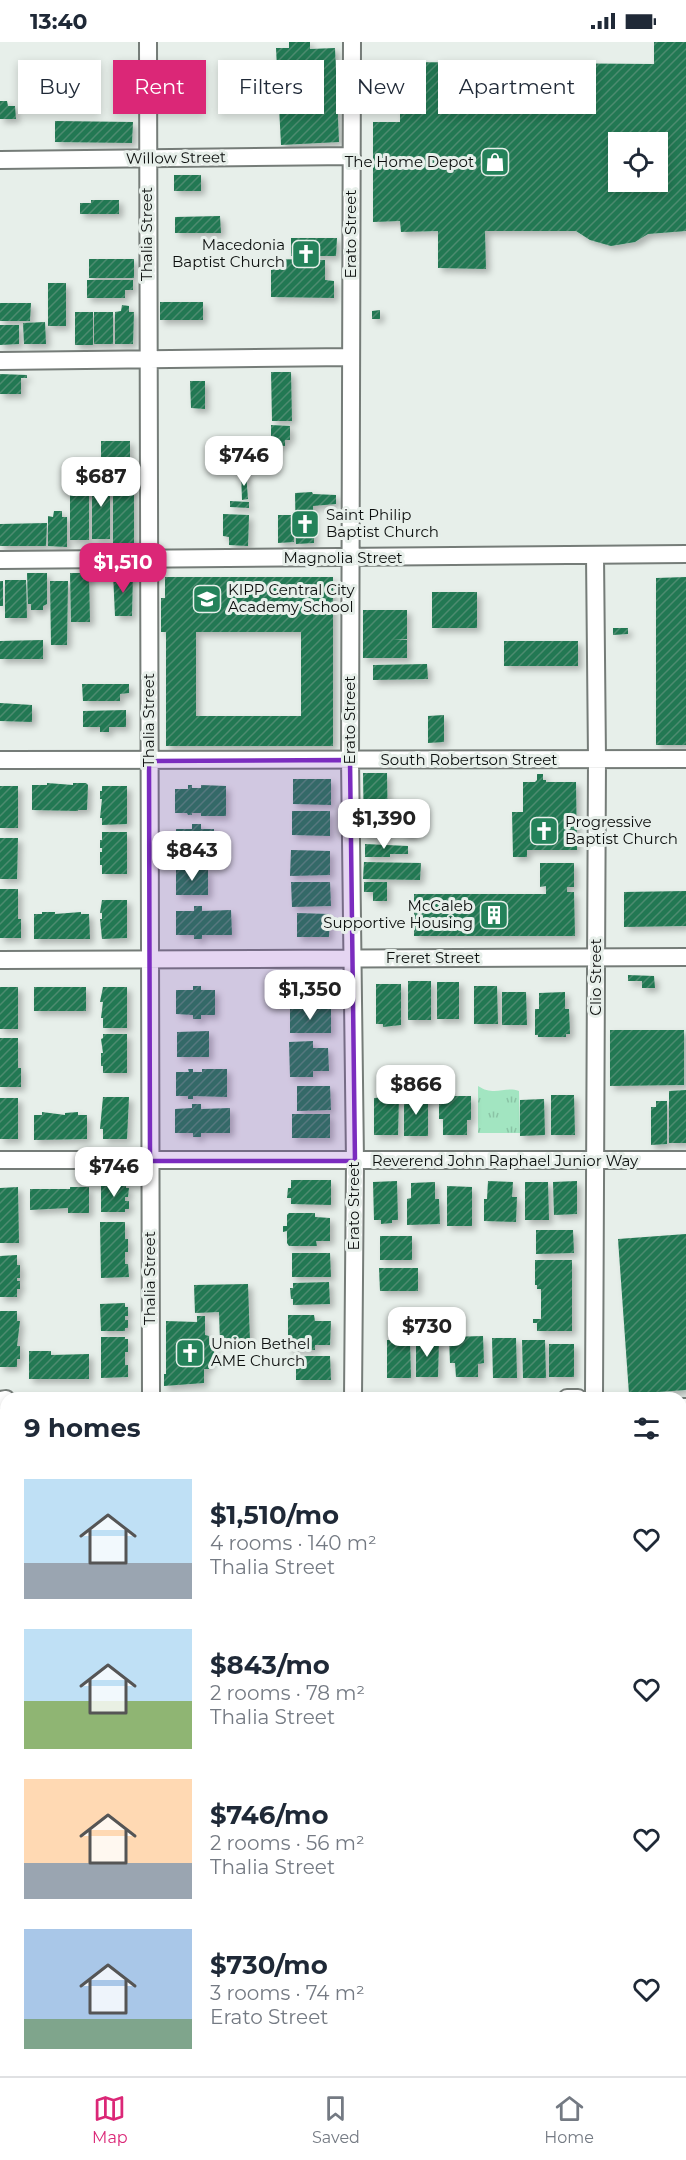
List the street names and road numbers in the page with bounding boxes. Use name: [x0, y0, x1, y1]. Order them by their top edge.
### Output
street label: Willow Street: [126, 147, 226, 168]
street label: Thalia Street: [137, 187, 156, 281]
street label: Erato Street: [341, 190, 360, 278]
street label: Magnolia Street: [283, 548, 403, 567]
street label: Thalia Street: [139, 673, 158, 767]
street label: Erato Street: [340, 676, 359, 764]
street label: South Robertson Street: [381, 750, 557, 769]
street label: Clio Street: [586, 938, 605, 1016]
street label: Freret Street: [386, 948, 480, 967]
street label: Reverend John Raphael Junior Way: [372, 1151, 639, 1170]
street label: Erato Street: [344, 1162, 363, 1250]
street label: Thalia Street: [140, 1231, 159, 1325]

